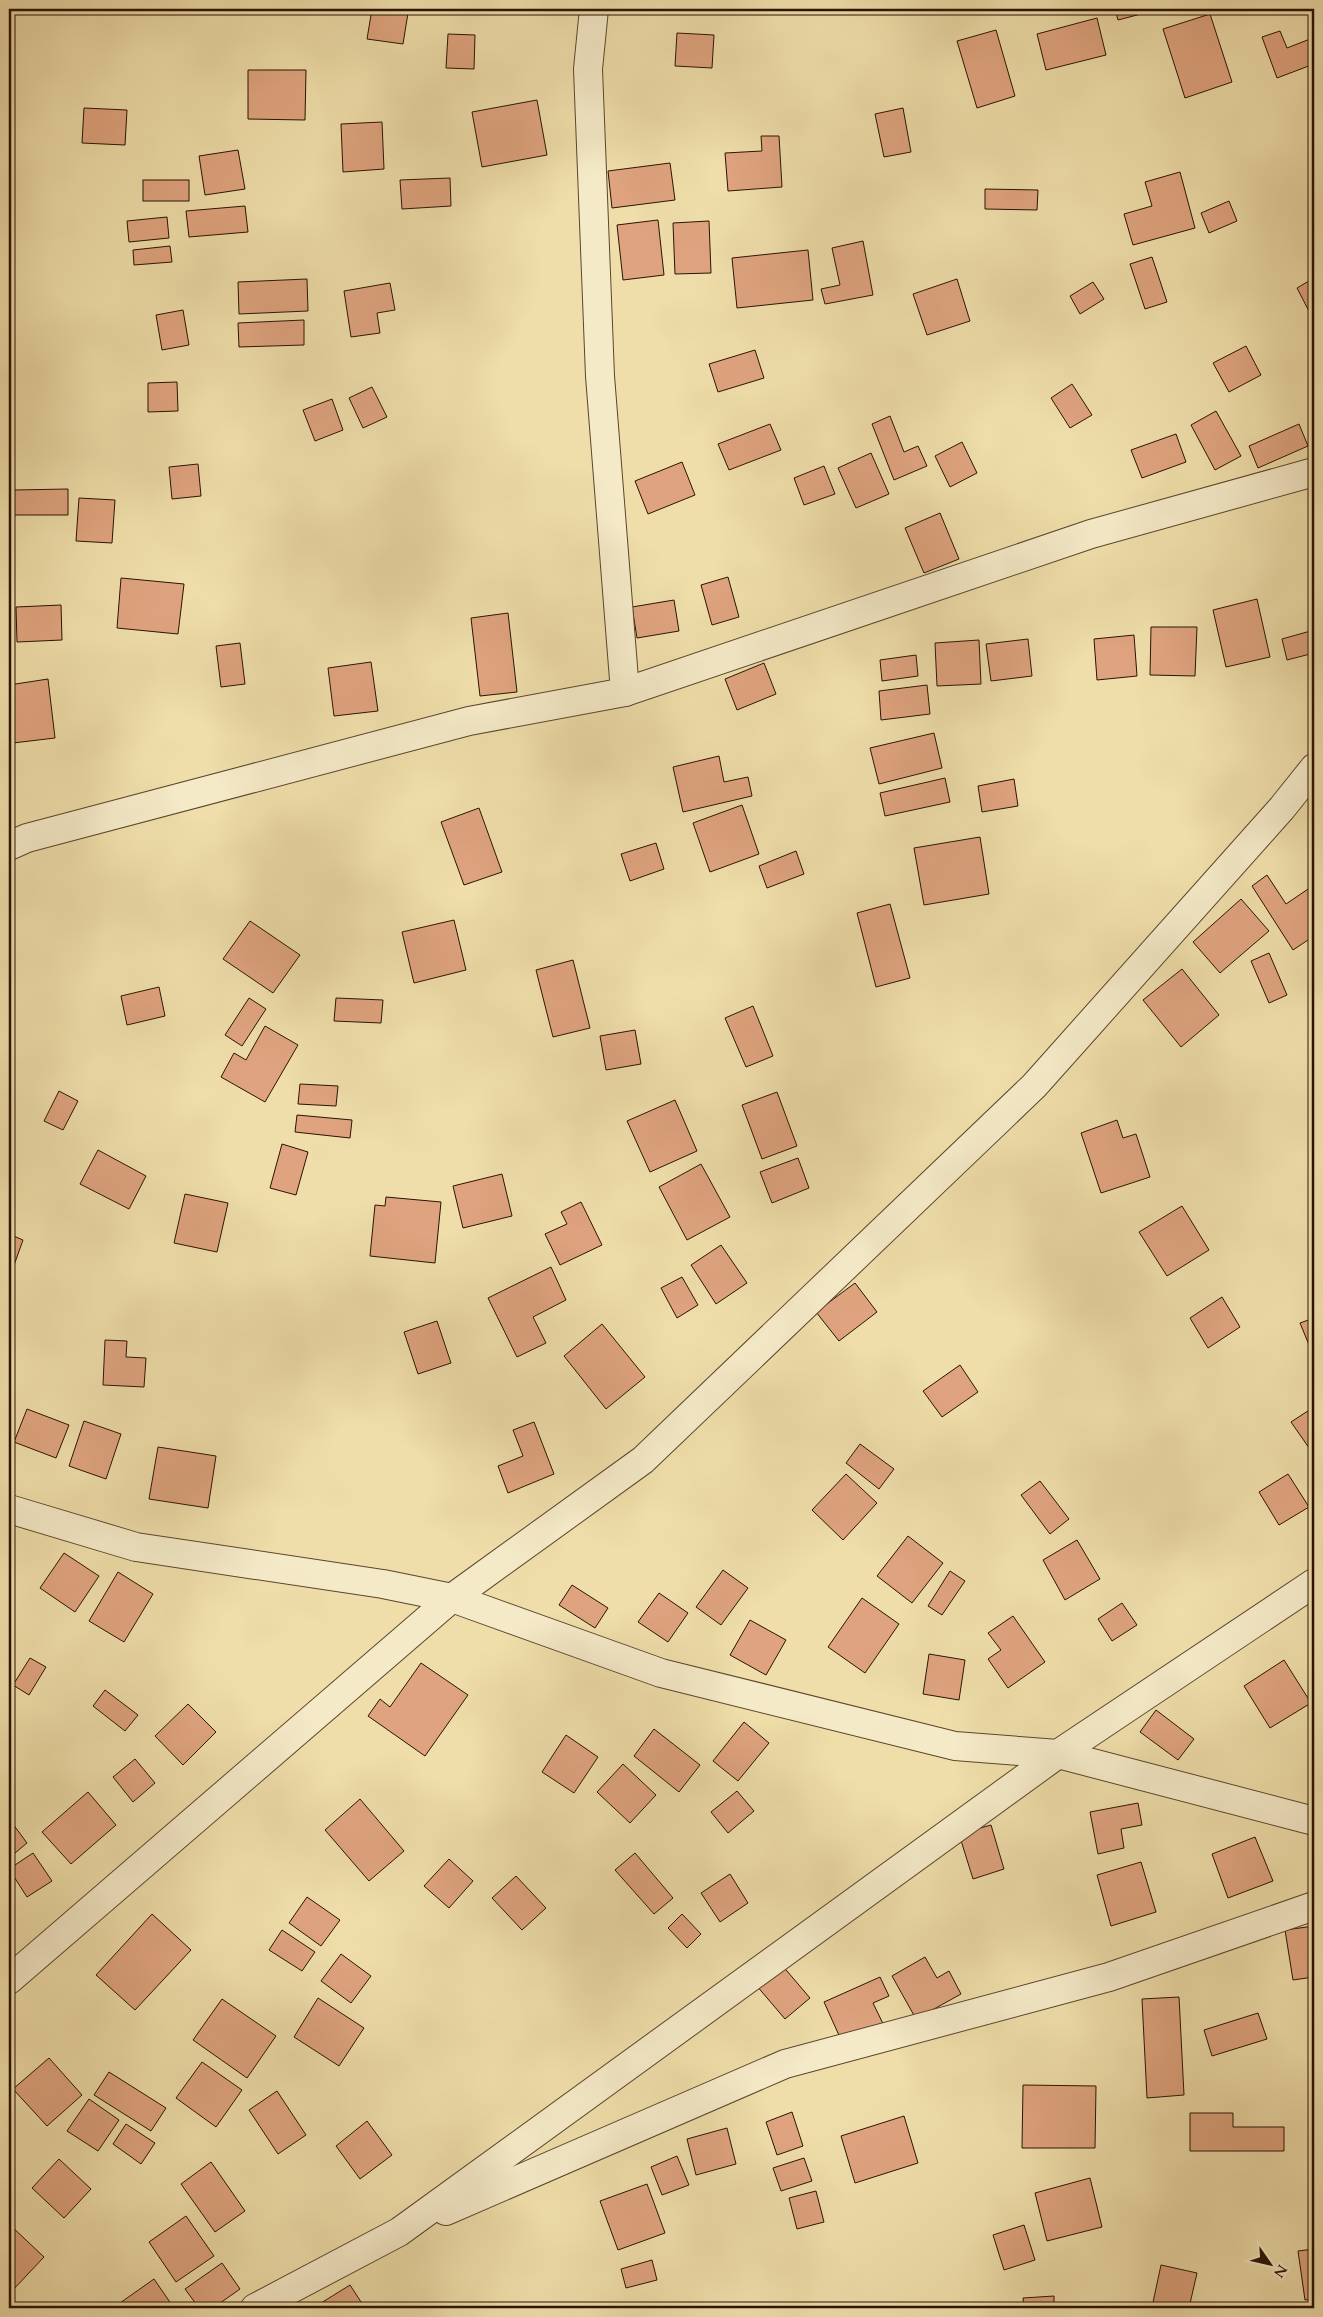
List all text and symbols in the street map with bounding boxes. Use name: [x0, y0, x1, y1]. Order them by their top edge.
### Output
north arrow: [1246, 2240, 1296, 2290]
text: N: [1269, 2261, 1292, 2281]

